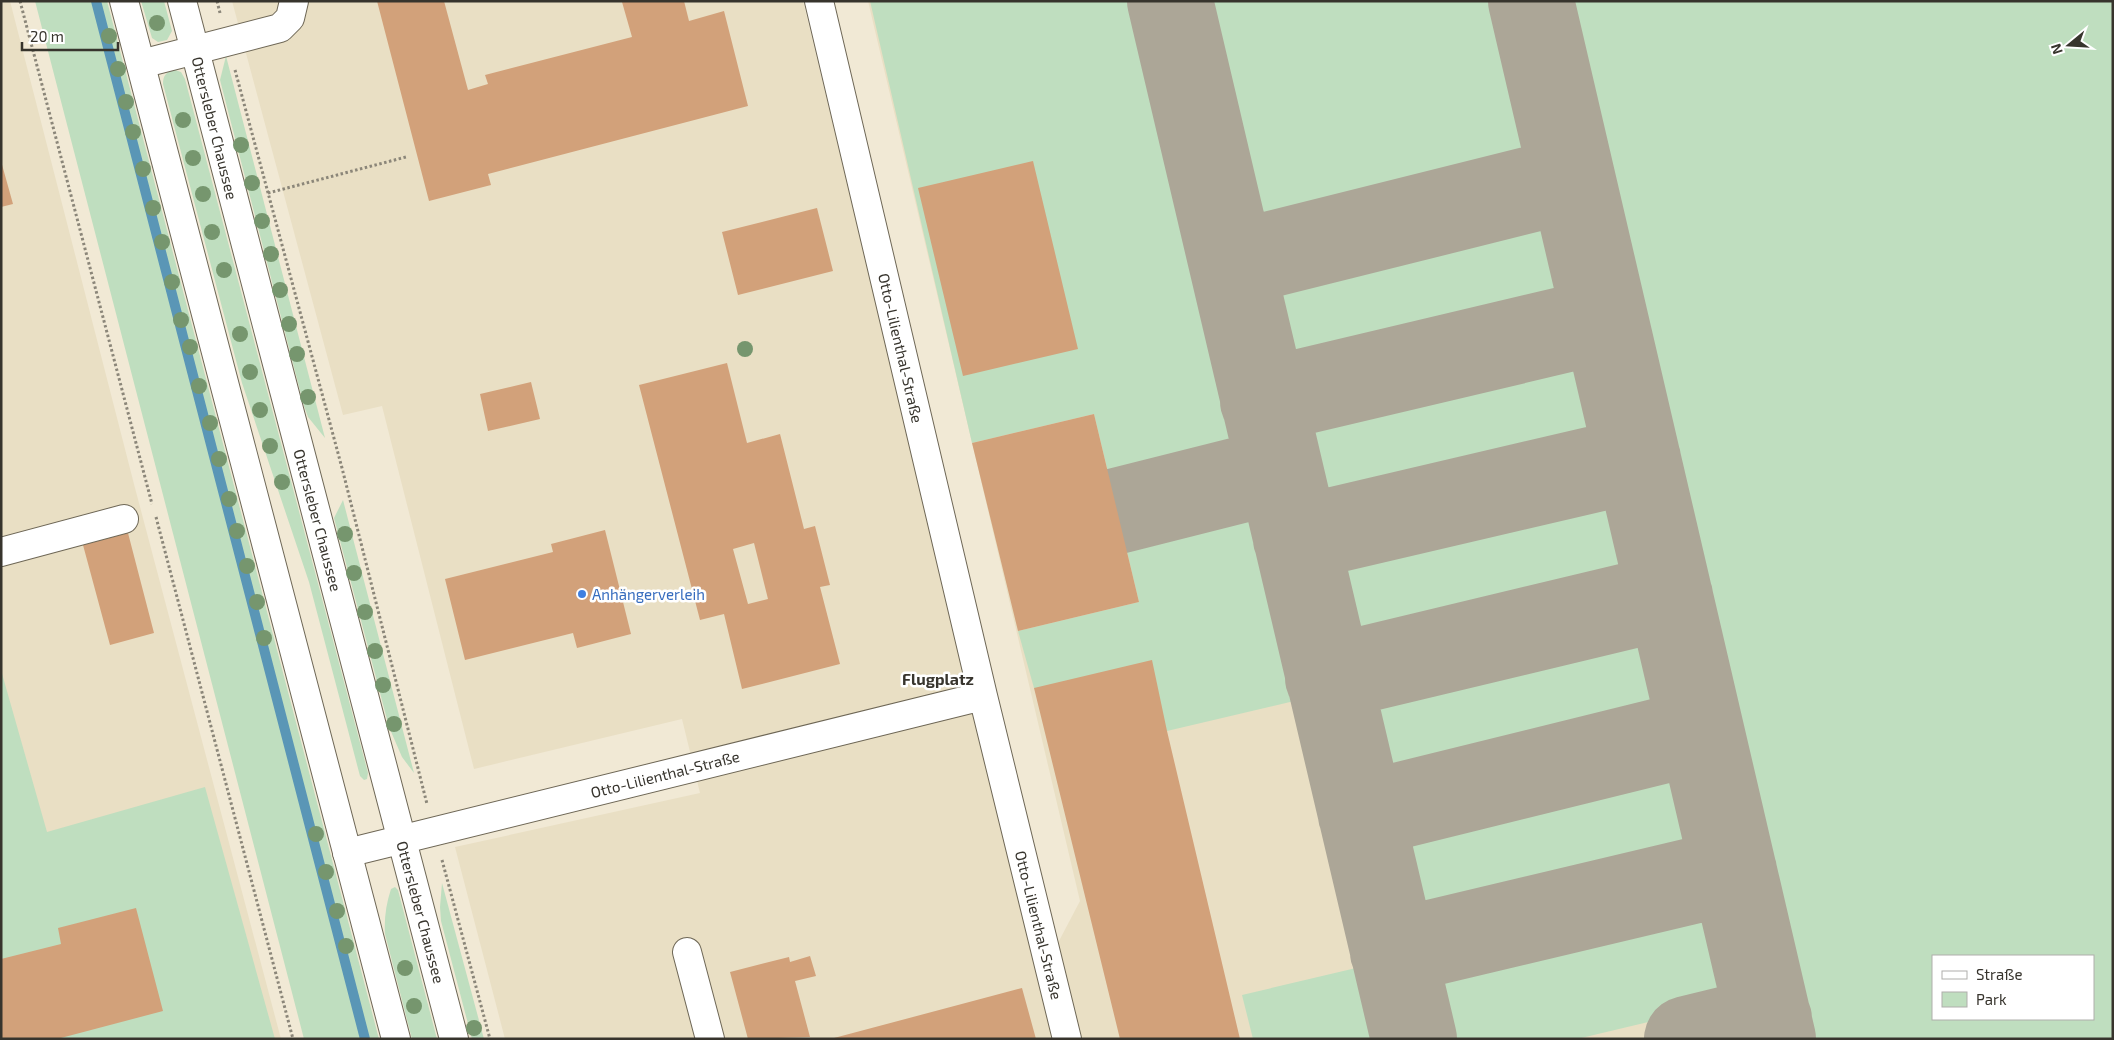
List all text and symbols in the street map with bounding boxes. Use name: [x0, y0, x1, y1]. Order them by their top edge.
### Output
scale bar: [22, 20, 119, 52]
north arrow: [2044, 20, 2094, 70]
text: 20 m: [30, 27, 64, 45]
text: N: [2047, 42, 2066, 57]
street label: Ottersleber Chaussee: [189, 55, 241, 201]
street label: Otto-Lilienthal-Straße: [875, 271, 927, 425]
street label: Ottersleber Chaussee: [290, 447, 346, 593]
place label: Anhängerverleih: [592, 585, 705, 603]
marker: Anhängerverleih: [576, 588, 588, 600]
district label: Flugplatz: [902, 669, 974, 688]
street label: Otto-Lilienthal-Straße: [589, 747, 741, 801]
street label: Ottersleber Chaussee: [393, 839, 449, 985]
street label: Otto-Lilienthal-Straße: [1012, 849, 1066, 1001]
legend: [1932, 955, 2094, 1020]
text: Straße: [1976, 965, 2022, 983]
text: Park: [1976, 990, 2007, 1008]

